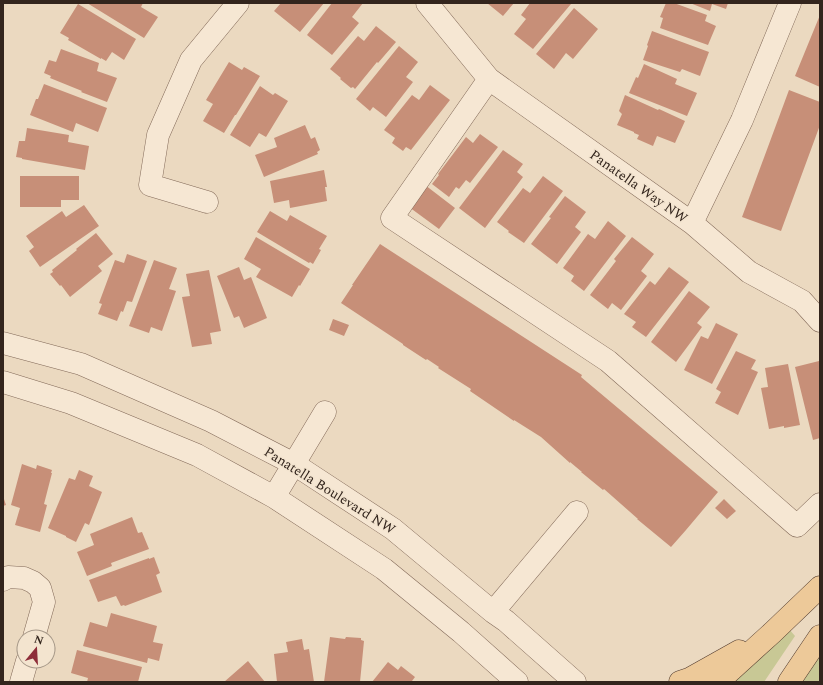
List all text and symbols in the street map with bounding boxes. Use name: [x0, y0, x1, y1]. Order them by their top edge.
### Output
street label: Panatella Way NW: [585, 145, 692, 228]
street label: Panatella Boulevard NW: [260, 441, 400, 540]
north arrow: [16, 629, 56, 669]
text: N: [32, 630, 46, 649]

